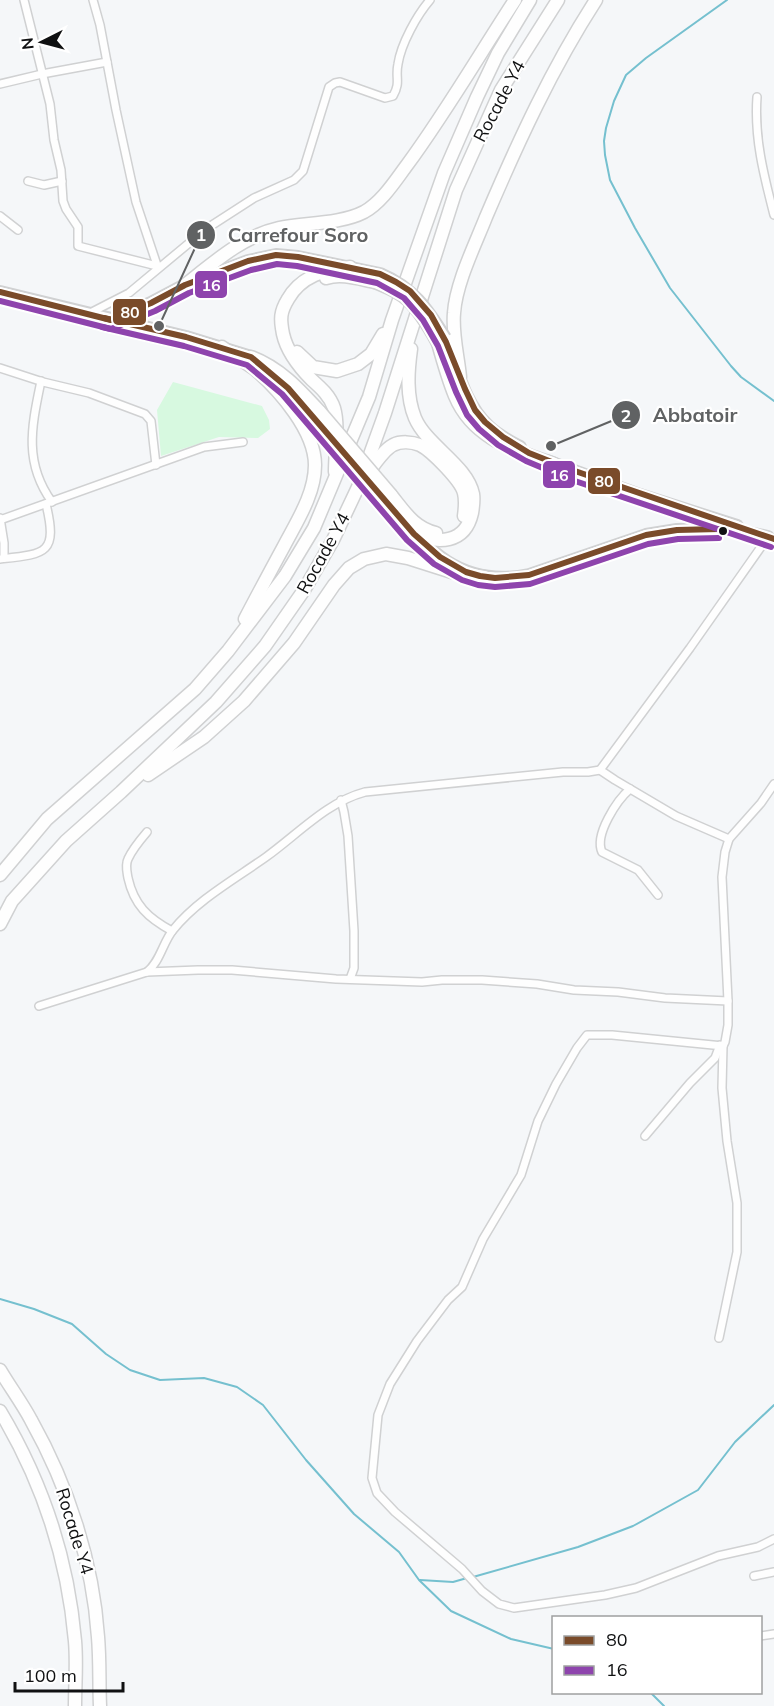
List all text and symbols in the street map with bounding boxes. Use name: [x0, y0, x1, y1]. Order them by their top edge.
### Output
north arrow: [12, 12, 72, 72]
text: N: [17, 37, 38, 51]
street label: Rocade Y4: [468, 56, 530, 146]
callout: Carrefour Soro: [186, 216, 381, 254]
text: Carrefour Soro: [228, 222, 369, 247]
text: 1: [196, 223, 206, 246]
line badge: 16: [194, 270, 228, 299]
text: 16: [201, 275, 221, 295]
line badge: 80: [112, 298, 147, 326]
text: 80: [120, 302, 140, 322]
callout: Abbatoir: [611, 396, 750, 434]
text: Abbatoir: [653, 402, 737, 427]
text: 2: [621, 404, 631, 427]
line badge: 16: [542, 460, 576, 489]
text: 16: [549, 465, 569, 485]
line badge: 80: [587, 467, 621, 495]
text: 80: [594, 471, 614, 491]
street label: Rocade Y4: [291, 508, 355, 598]
unlabelled marker: [717, 525, 729, 537]
street label: Rocade Y4: [51, 1485, 99, 1577]
legend: [552, 1616, 762, 1694]
text: 80: [606, 1628, 628, 1651]
scale bar: [15, 1655, 123, 1693]
text: 16: [606, 1658, 628, 1681]
text: 100 m: [24, 1664, 77, 1687]

